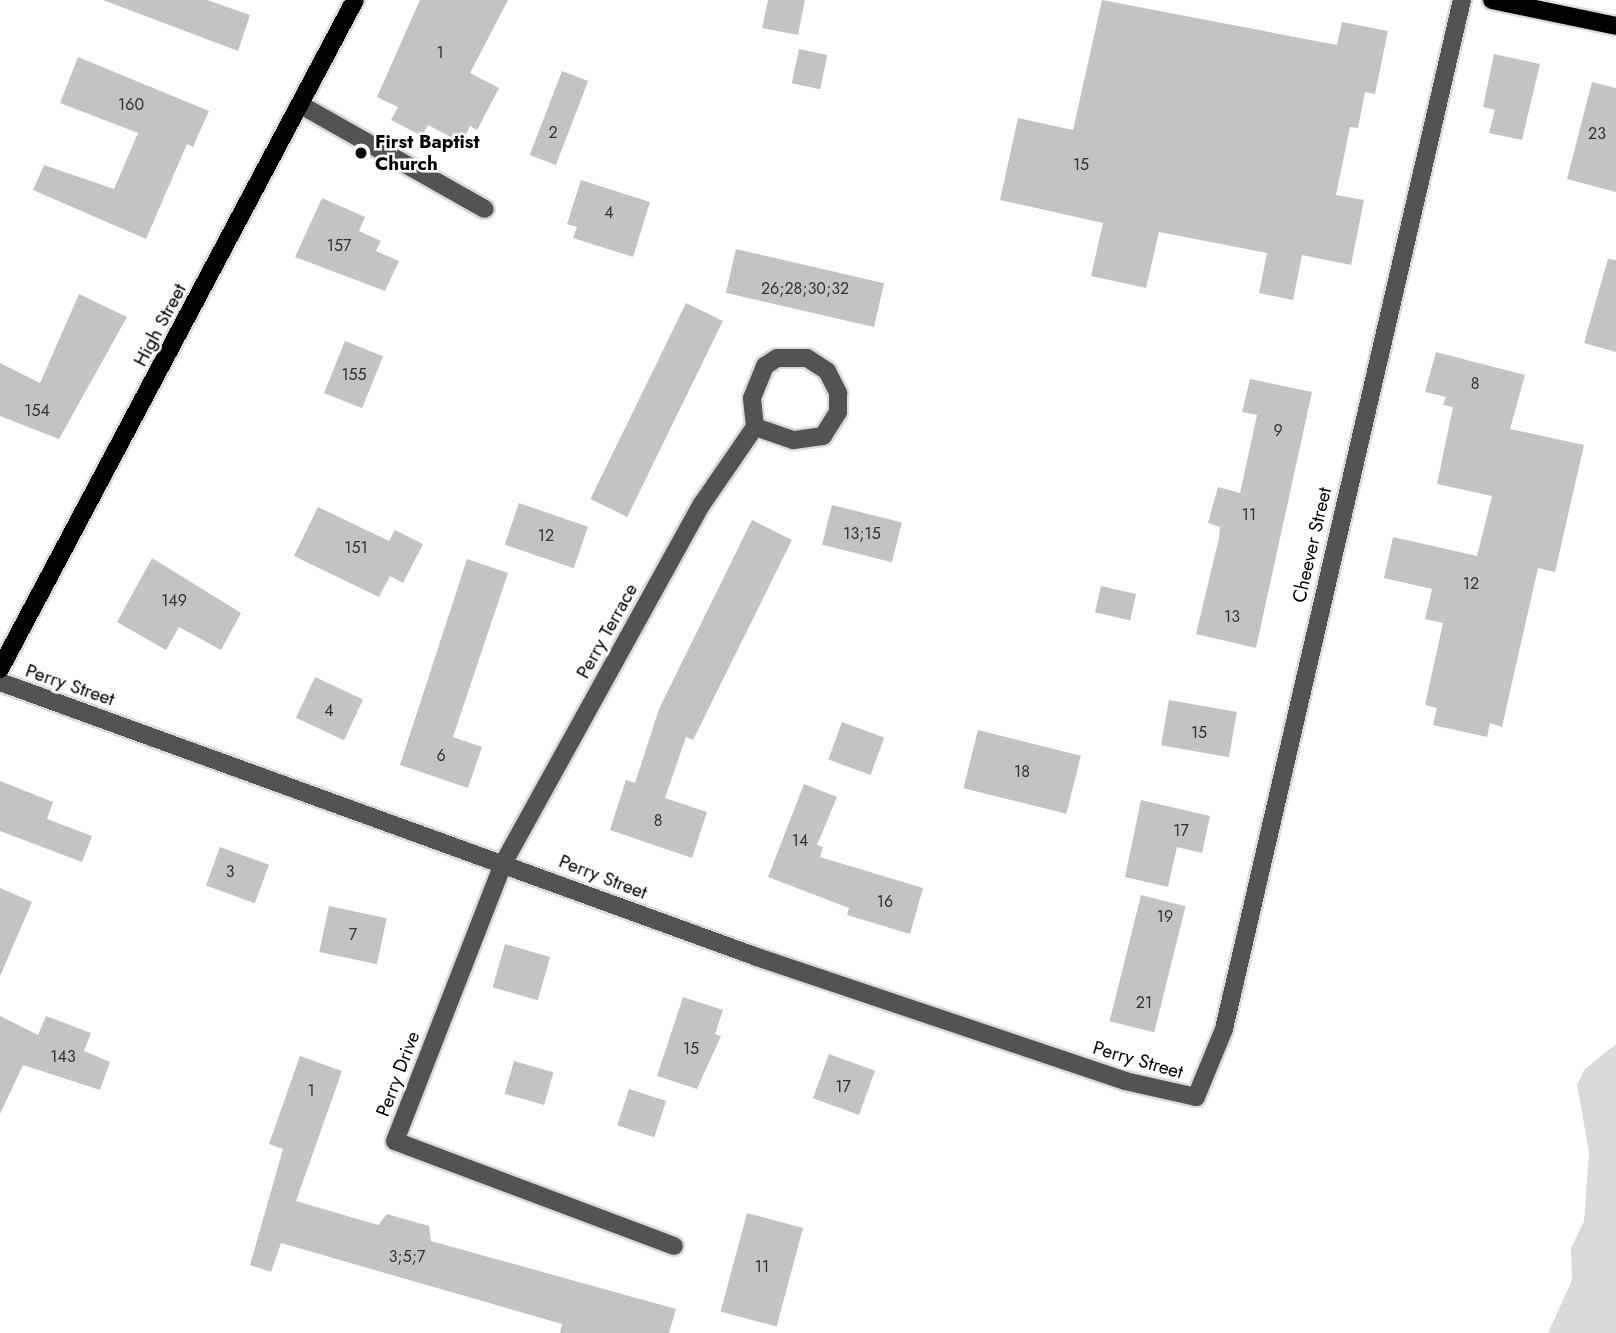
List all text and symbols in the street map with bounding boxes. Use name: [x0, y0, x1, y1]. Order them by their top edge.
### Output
house number: 1: [436, 43, 444, 63]
house number: 160: [118, 95, 144, 115]
house number: 2: [548, 123, 558, 143]
house number: 23: [1588, 124, 1606, 144]
place label: First Baptist Church: [375, 131, 480, 175]
marker: First Baptist Church: [353, 145, 369, 161]
house number: 15: [1073, 155, 1089, 175]
house number: 4: [604, 203, 614, 223]
house number: 157: [327, 236, 351, 256]
house number: 26;28;30;32: [761, 279, 849, 299]
street label: High Street: [129, 280, 191, 370]
house number: 155: [341, 365, 367, 385]
house number: 8: [1471, 374, 1479, 394]
house number: 154: [24, 401, 50, 421]
house number: 9: [1273, 421, 1283, 441]
street label: Cheever Street: [1288, 485, 1336, 605]
house number: 11: [1242, 505, 1256, 525]
house number: 13;15: [843, 524, 881, 544]
house number: 12: [538, 526, 554, 546]
house number: 151: [344, 538, 368, 558]
house number: 12: [1463, 574, 1479, 594]
street label: Perry Terrace: [572, 580, 642, 682]
house number: 149: [161, 591, 187, 611]
house number: 13: [1224, 607, 1240, 627]
street label: Perry Street: [22, 659, 118, 711]
house number: 4: [324, 701, 334, 721]
house number: 15: [1191, 723, 1207, 743]
house number: 6: [436, 746, 446, 766]
house number: 18: [1014, 762, 1030, 782]
house number: 8: [654, 811, 662, 831]
house number: 17: [1173, 821, 1189, 841]
house number: 14: [792, 831, 808, 851]
street label: Perry Street: [556, 850, 650, 904]
house number: 3: [226, 862, 234, 882]
house number: 16: [877, 892, 893, 912]
house number: 19: [1157, 907, 1173, 927]
house number: 7: [349, 925, 357, 945]
house number: 21: [1136, 993, 1152, 1013]
street label: Perry Drive: [371, 1028, 425, 1120]
street label: Perry Street: [1090, 1036, 1186, 1084]
house number: 15: [683, 1039, 699, 1059]
house number: 143: [50, 1047, 76, 1067]
house number: 17: [835, 1077, 851, 1097]
house number: 1: [307, 1081, 315, 1101]
house number: 3;5;7: [389, 1247, 425, 1267]
house number: 11: [755, 1257, 769, 1277]

